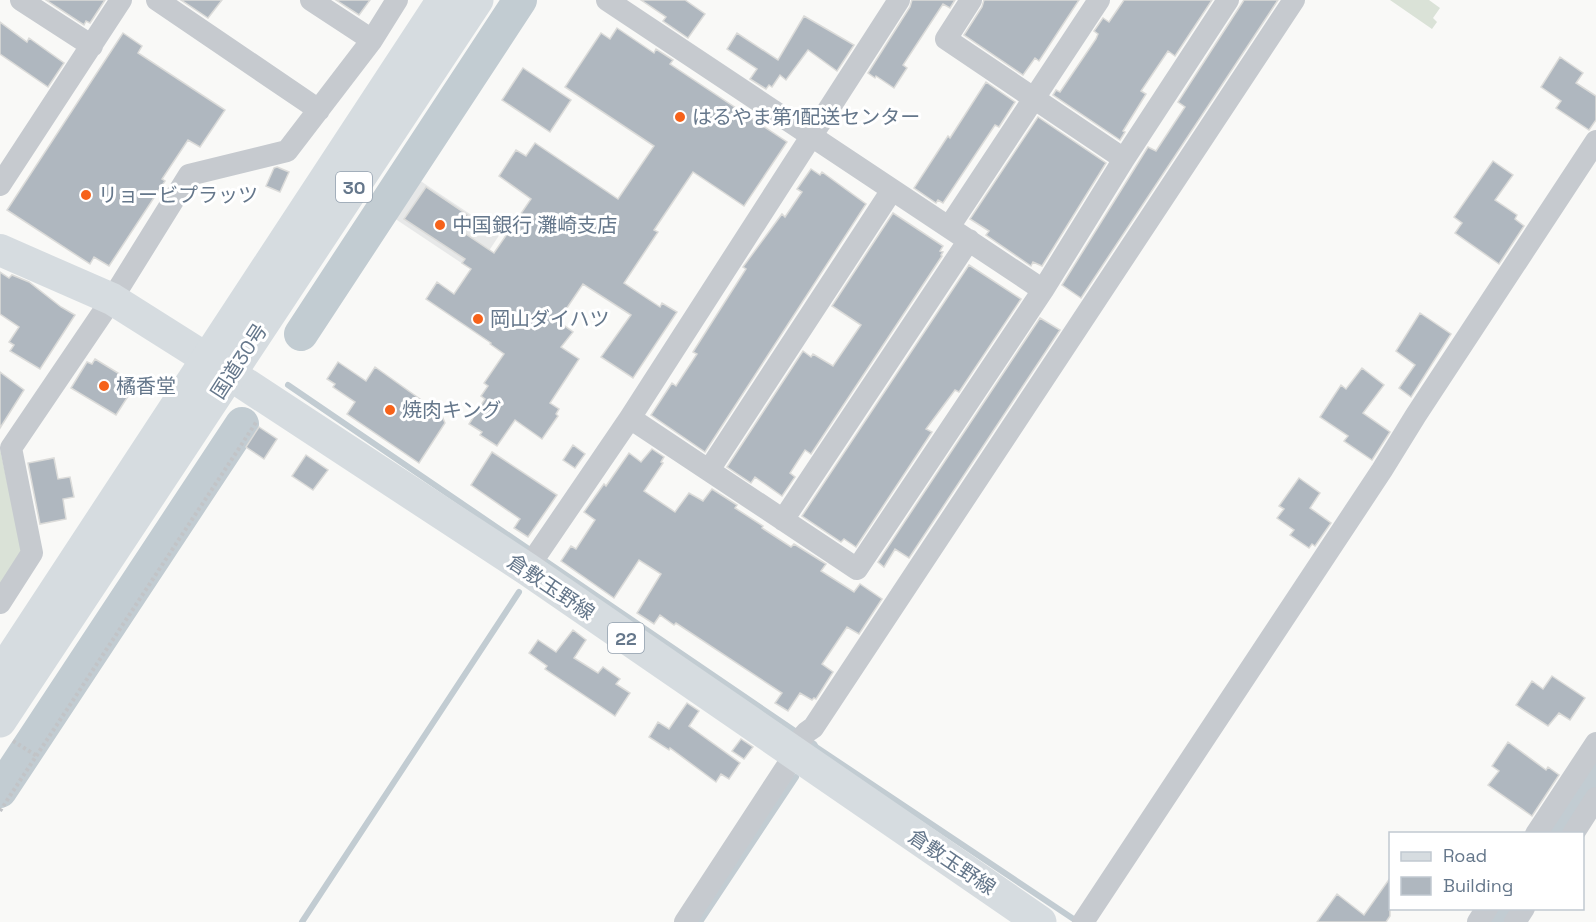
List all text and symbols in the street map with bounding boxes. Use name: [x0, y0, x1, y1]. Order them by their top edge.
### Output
place label: はるやま第1配送センター: [692, 104, 920, 130]
marker: はるやま第1配送センター: [673, 110, 687, 124]
road number: 30: [336, 172, 372, 202]
place label: リョービプラッツ: [98, 182, 258, 208]
marker: リョービプラッツ: [79, 188, 93, 202]
place label: 中国銀行 灘崎支店: [452, 212, 617, 238]
marker: 中国銀行 灘崎支店: [433, 218, 447, 232]
place label: 岡山ダイハツ: [490, 306, 610, 332]
marker: 岡山ダイハツ: [471, 312, 485, 326]
street label: 国道30号: [205, 318, 273, 404]
place label: 橘香堂: [116, 373, 176, 399]
marker: 橘香堂: [97, 379, 111, 393]
place label: 焼肉キング: [402, 397, 501, 423]
marker: 焼肉キング: [383, 403, 397, 417]
street label: 倉敷玉野線: [502, 548, 600, 626]
road number: 22: [608, 623, 644, 653]
street label: 倉敷玉野線: [903, 823, 1001, 901]
legend: [1389, 832, 1584, 910]
text: Road: [1443, 844, 1487, 867]
text: Building: [1443, 874, 1513, 897]

